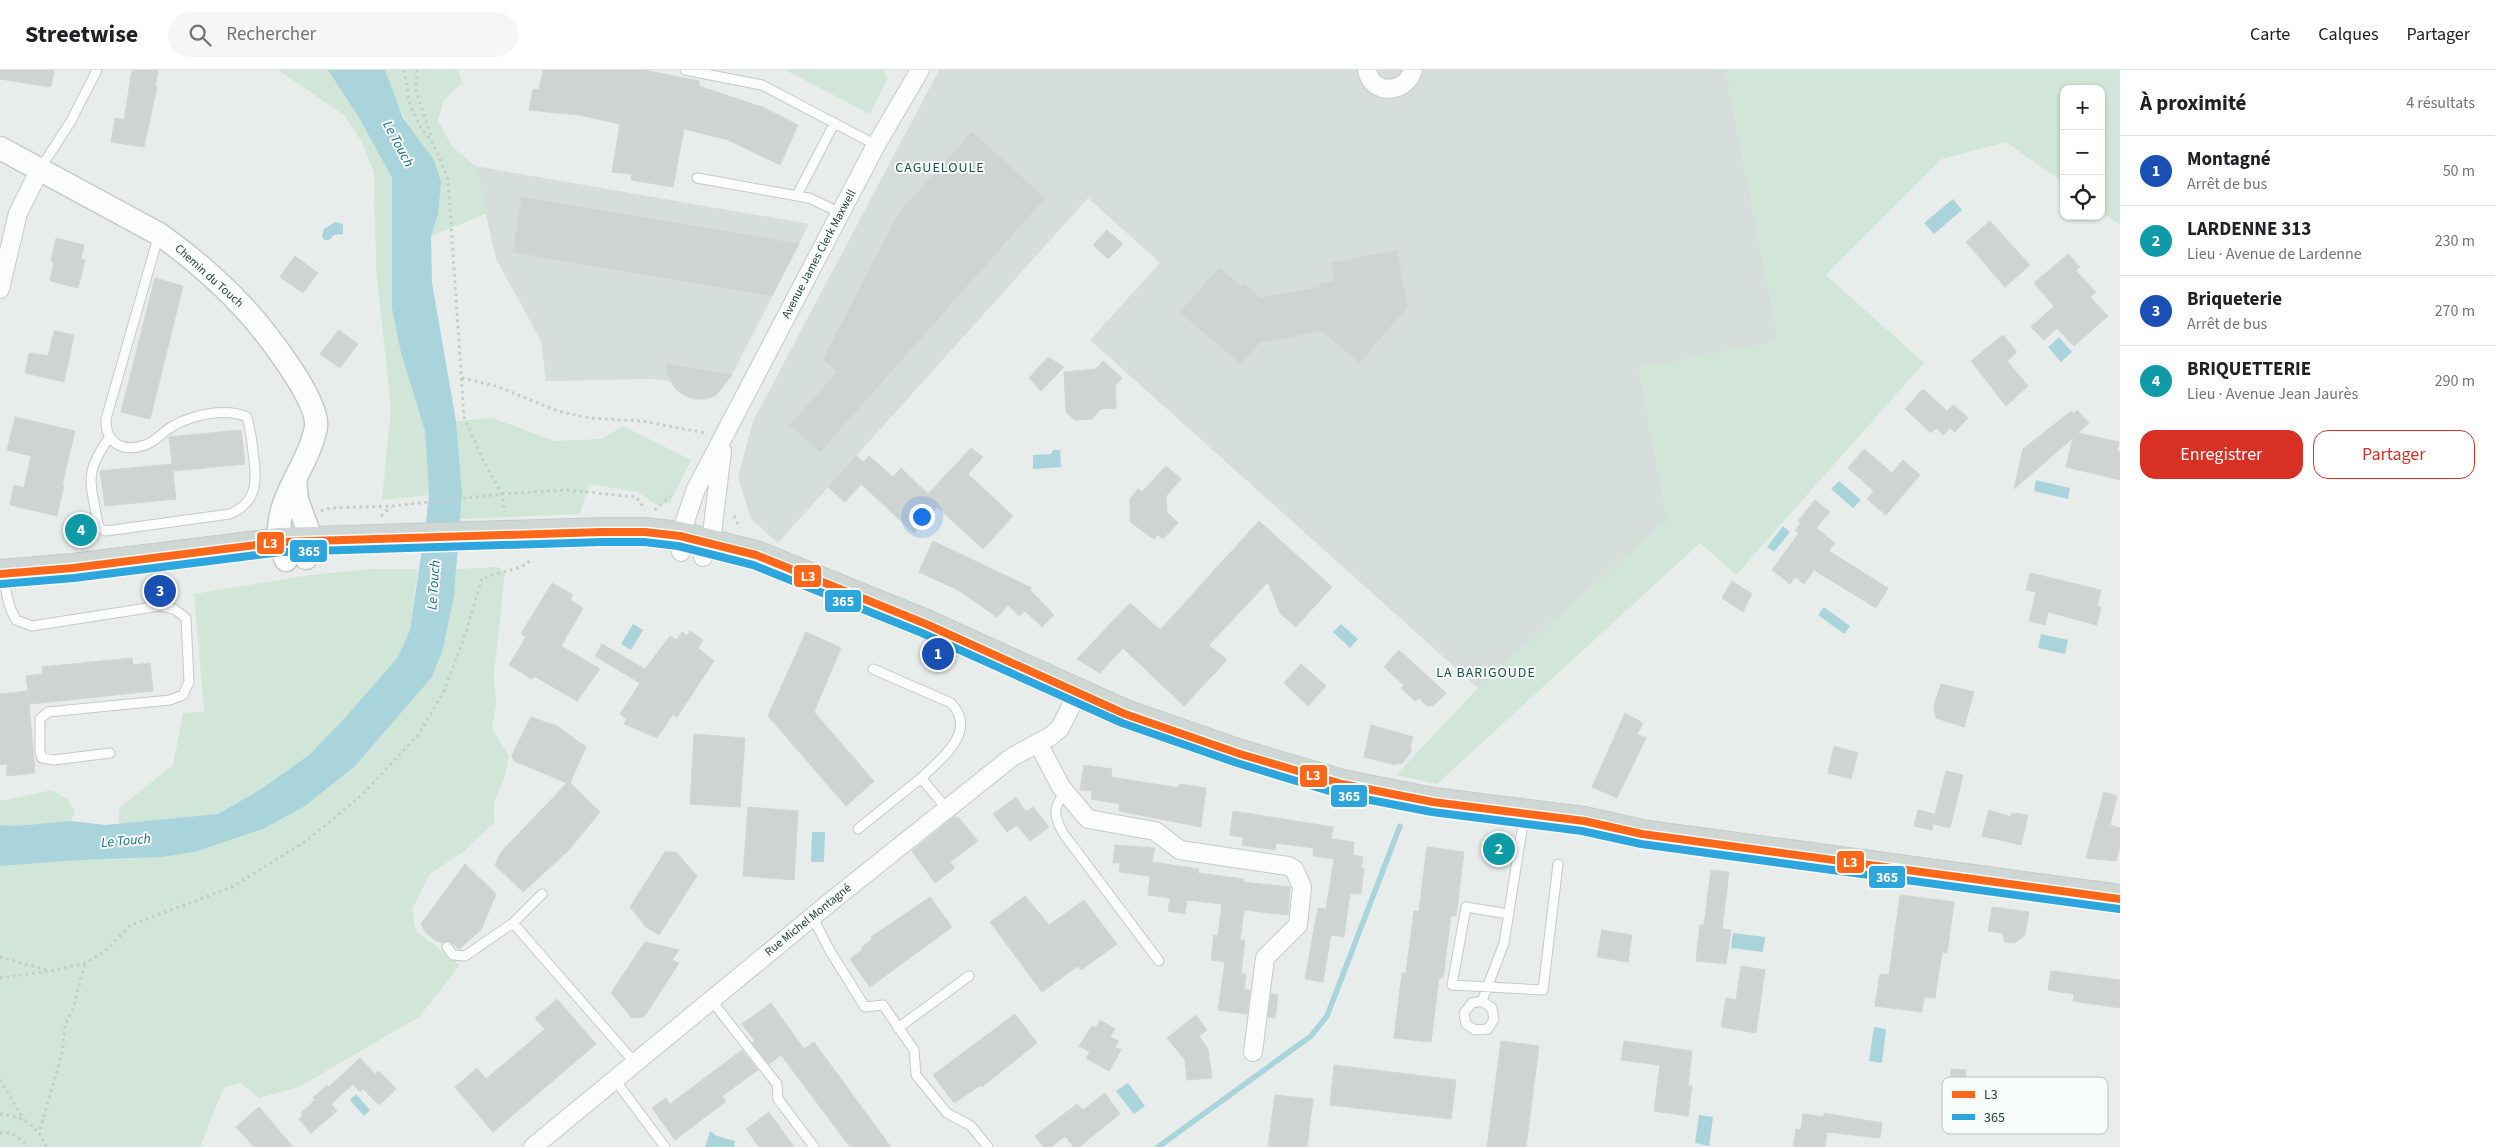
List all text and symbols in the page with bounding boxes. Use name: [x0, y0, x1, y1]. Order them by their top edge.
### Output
search box: [168, 12, 518, 57]
text: Streetwise: [25, 17, 138, 52]
icon: search: [186, 21, 214, 49]
text: Rechercher: [226, 21, 316, 48]
text: Carte: [2250, 22, 2290, 47]
text: Calques: [2318, 22, 2378, 47]
text: Partager: [2406, 22, 2470, 47]
map controls: [2060, 85, 2105, 220]
button: +: [2060, 85, 2105, 130]
text: À proximité: [2140, 88, 2246, 118]
text: 4 résultats: [2406, 92, 2475, 114]
water label: Le Touch: [377, 117, 419, 171]
button: −: [2060, 130, 2105, 175]
text: Montagné: [2187, 146, 2271, 173]
district label: CAGUELOULE: [895, 158, 985, 178]
text: 1: [2152, 160, 2160, 182]
text: 50 m: [2443, 160, 2475, 182]
text: Arrêt de bus: [2187, 173, 2267, 195]
button: locate: [2060, 175, 2105, 220]
street label: Avenue James Clerk Maxwell: [778, 187, 860, 321]
text: LARDENNE 313: [2187, 216, 2311, 243]
text: 2: [2152, 230, 2160, 252]
text: 230 m: [2435, 230, 2475, 252]
street label: Chemin du Touch: [171, 240, 247, 312]
text: Lieu · Avenue de Lardenne: [2187, 243, 2362, 265]
text: Briqueterie: [2187, 286, 2282, 313]
text: 3: [2152, 300, 2160, 322]
text: 270 m: [2435, 300, 2475, 322]
text: Arrêt de bus: [2187, 313, 2267, 335]
text: BRIQUETTERIE: [2187, 356, 2311, 383]
text: 4: [2152, 370, 2160, 392]
text: 290 m: [2435, 370, 2475, 392]
text: Lieu · Avenue Jean Jaurès: [2187, 383, 2358, 405]
button: Enregistrer: [2140, 430, 2303, 479]
button: Partager: [2313, 430, 2475, 479]
your location: [909, 504, 935, 530]
pin: 4: [65, 511, 97, 549]
line badge: L3: [256, 531, 285, 555]
text: L3: [263, 534, 277, 554]
line badge: 365: [289, 539, 328, 563]
text: 365: [298, 542, 320, 562]
water label: Le Touch: [422, 559, 446, 611]
line badge: L3: [793, 564, 822, 588]
text: L3: [801, 567, 815, 587]
pin: 3: [144, 572, 176, 610]
line badge: 365: [824, 589, 862, 613]
text: 365: [832, 592, 854, 612]
pin: 1: [922, 635, 954, 673]
district label: LA BARIGOUDE: [1436, 663, 1536, 683]
line badge: L3: [1299, 764, 1328, 788]
text: L3: [1306, 766, 1320, 786]
line badge: 365: [1330, 784, 1368, 808]
text: 365: [1338, 787, 1360, 807]
water label: Le Touch: [100, 829, 152, 853]
pin: 2: [1483, 830, 1515, 868]
line badge: L3: [1836, 850, 1865, 874]
text: L3: [1843, 853, 1857, 873]
line badge: 365: [1868, 865, 1906, 889]
text: 365: [1876, 868, 1898, 888]
street label: Rue Michel Montagné: [761, 880, 855, 960]
legend: [1942, 1077, 2108, 1134]
text: L3: [1984, 1085, 1998, 1105]
text: 365: [1984, 1108, 2005, 1128]

